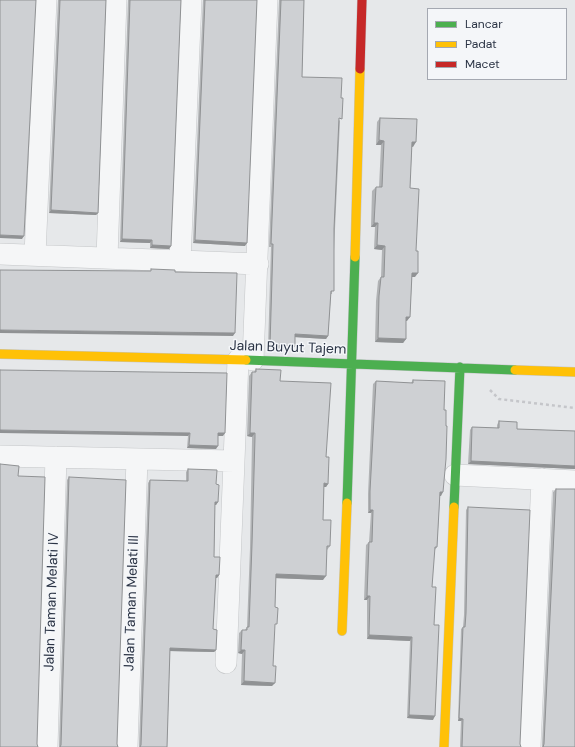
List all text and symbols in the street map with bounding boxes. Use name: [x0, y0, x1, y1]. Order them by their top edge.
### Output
legend: [427, 8, 567, 80]
text: Lancar: [465, 16, 503, 32]
text: Padat: [465, 36, 497, 52]
text: Macet: [465, 56, 500, 72]
street label: Jalan Buyut Tajem: [229, 338, 347, 358]
street label: Jalan Taman Melati IV: [41, 532, 63, 672]
street label: Jalan Taman Melati III: [121, 535, 143, 671]

